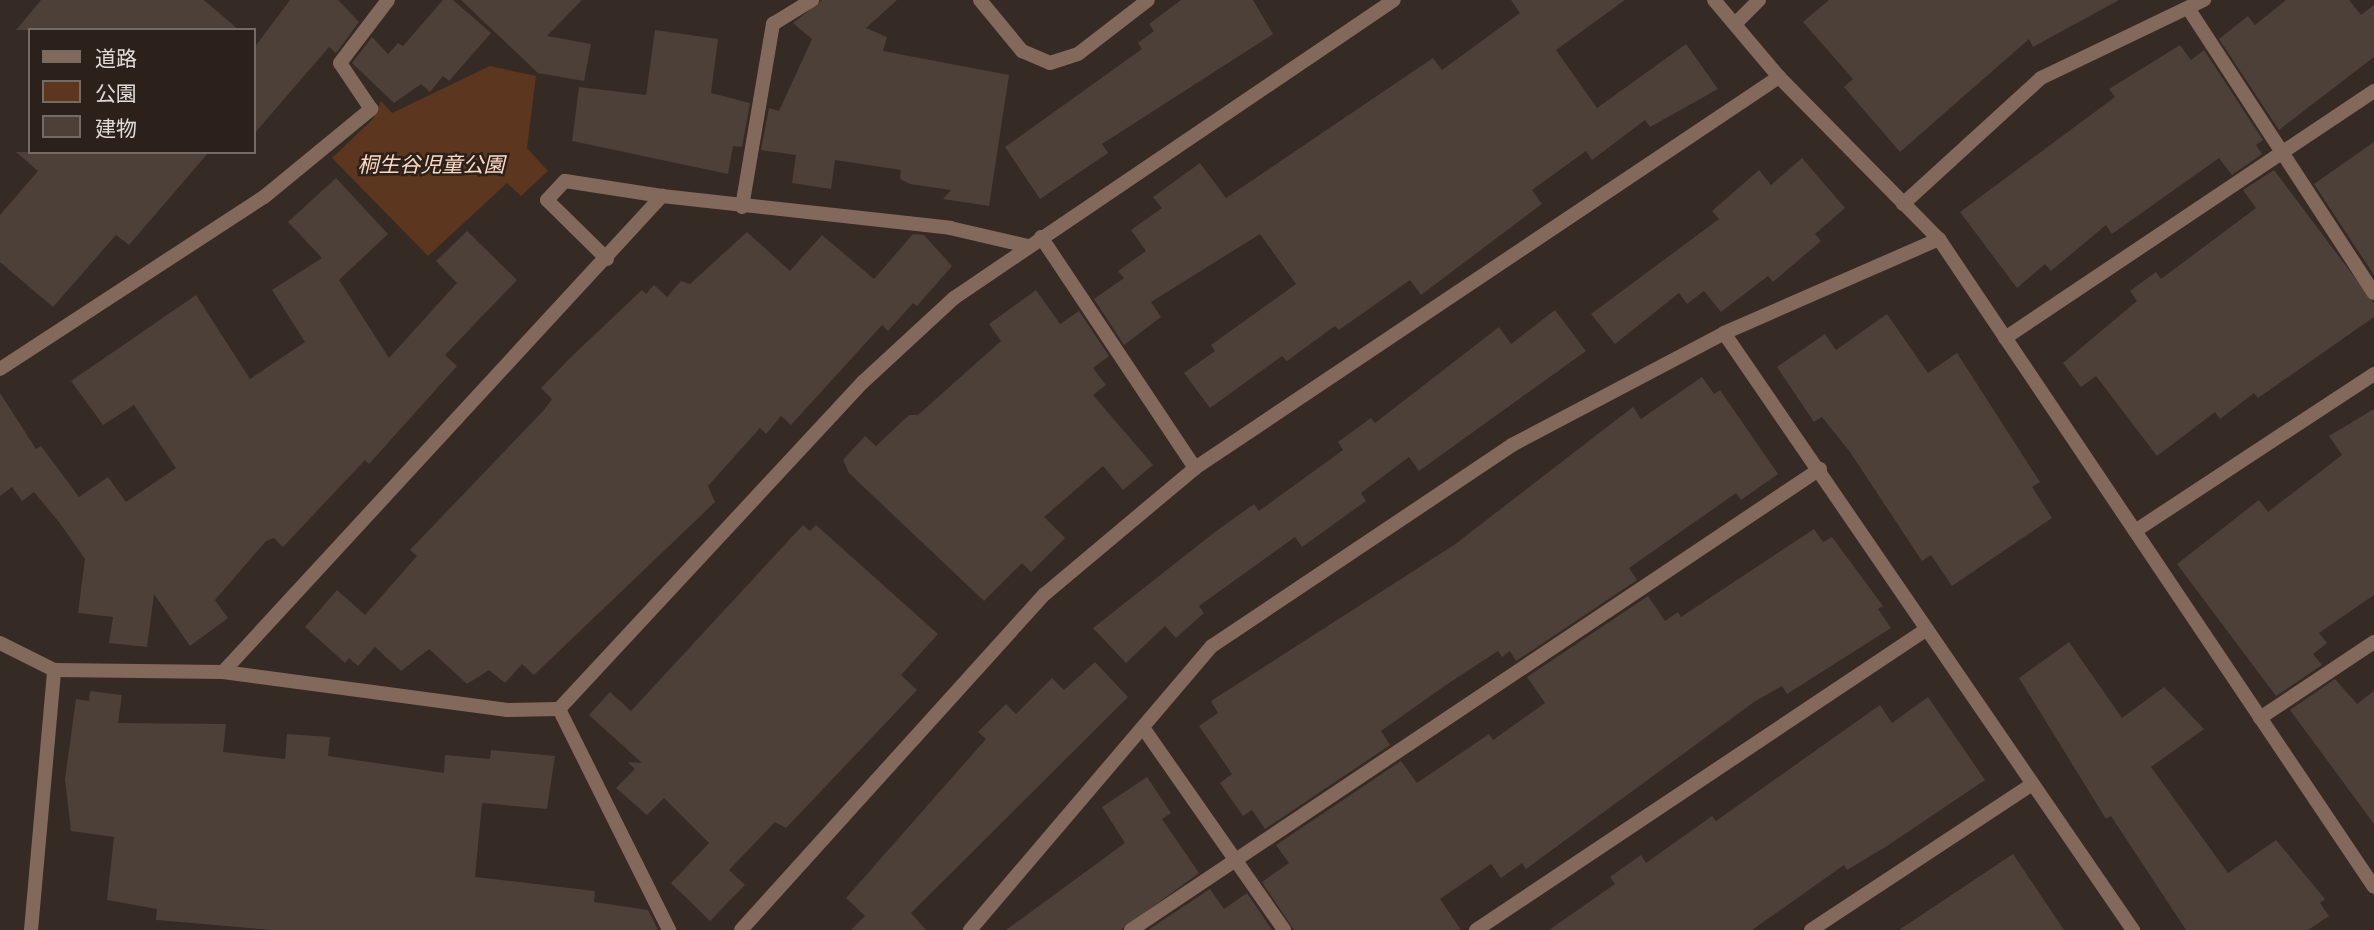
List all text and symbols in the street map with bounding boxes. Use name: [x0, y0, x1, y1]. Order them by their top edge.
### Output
legend: [28, 28, 256, 154]
text: 道路: [95, 47, 137, 71]
text: 公園: [95, 82, 137, 106]
text: 建物: [95, 117, 137, 141]
park label: 桐生谷児童公園: [358, 152, 504, 178]

